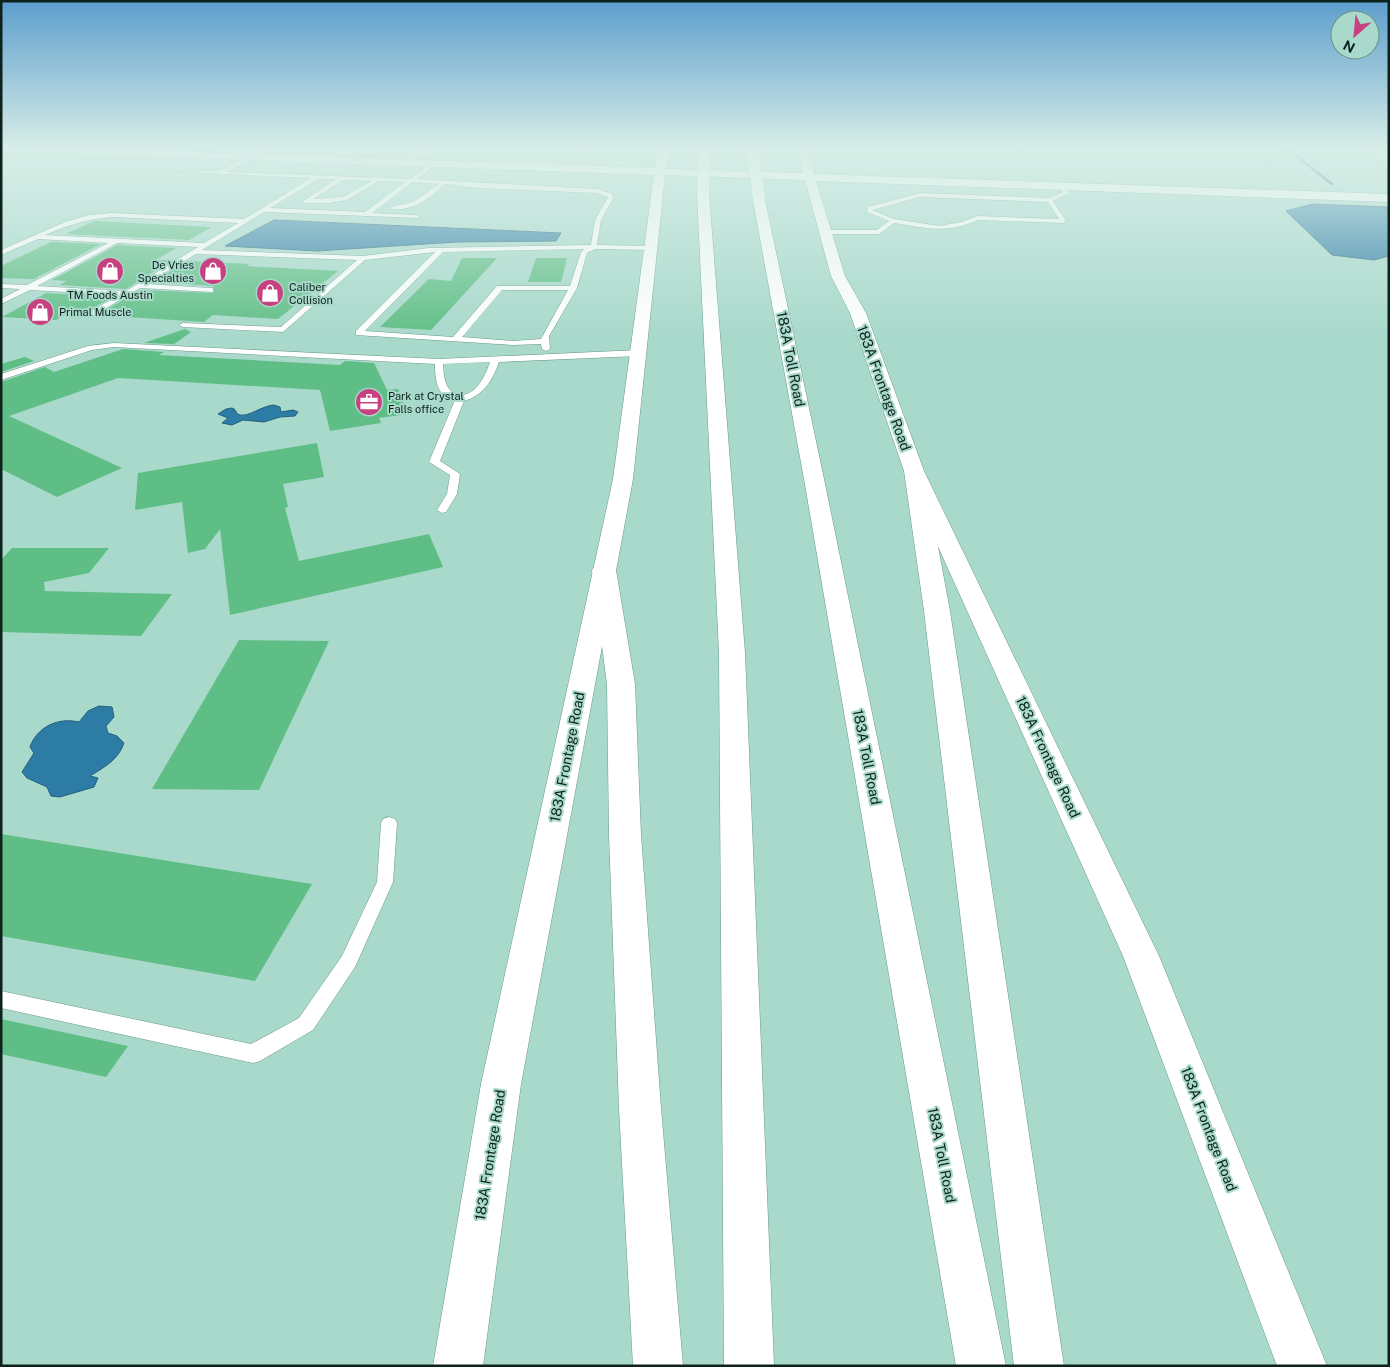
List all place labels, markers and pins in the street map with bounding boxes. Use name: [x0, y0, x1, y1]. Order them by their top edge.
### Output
shop icon: TM Foods Austin: [95, 256, 125, 286]
shop icon: De Vries Specialties: [198, 256, 228, 286]
place label: De Vries Specialties: [137, 259, 194, 284]
shop icon: Caliber Collision: [255, 278, 285, 308]
place label: Caliber Collision: [289, 281, 333, 306]
place label: TM Foods Austin: [67, 289, 153, 301]
shop icon: Primal Muscle: [25, 297, 55, 327]
place label: Primal Muscle: [59, 306, 132, 318]
office icon: Park at Crystal Falls office: [354, 387, 384, 417]
place label: Park at Crystal Falls office: [388, 390, 464, 415]

